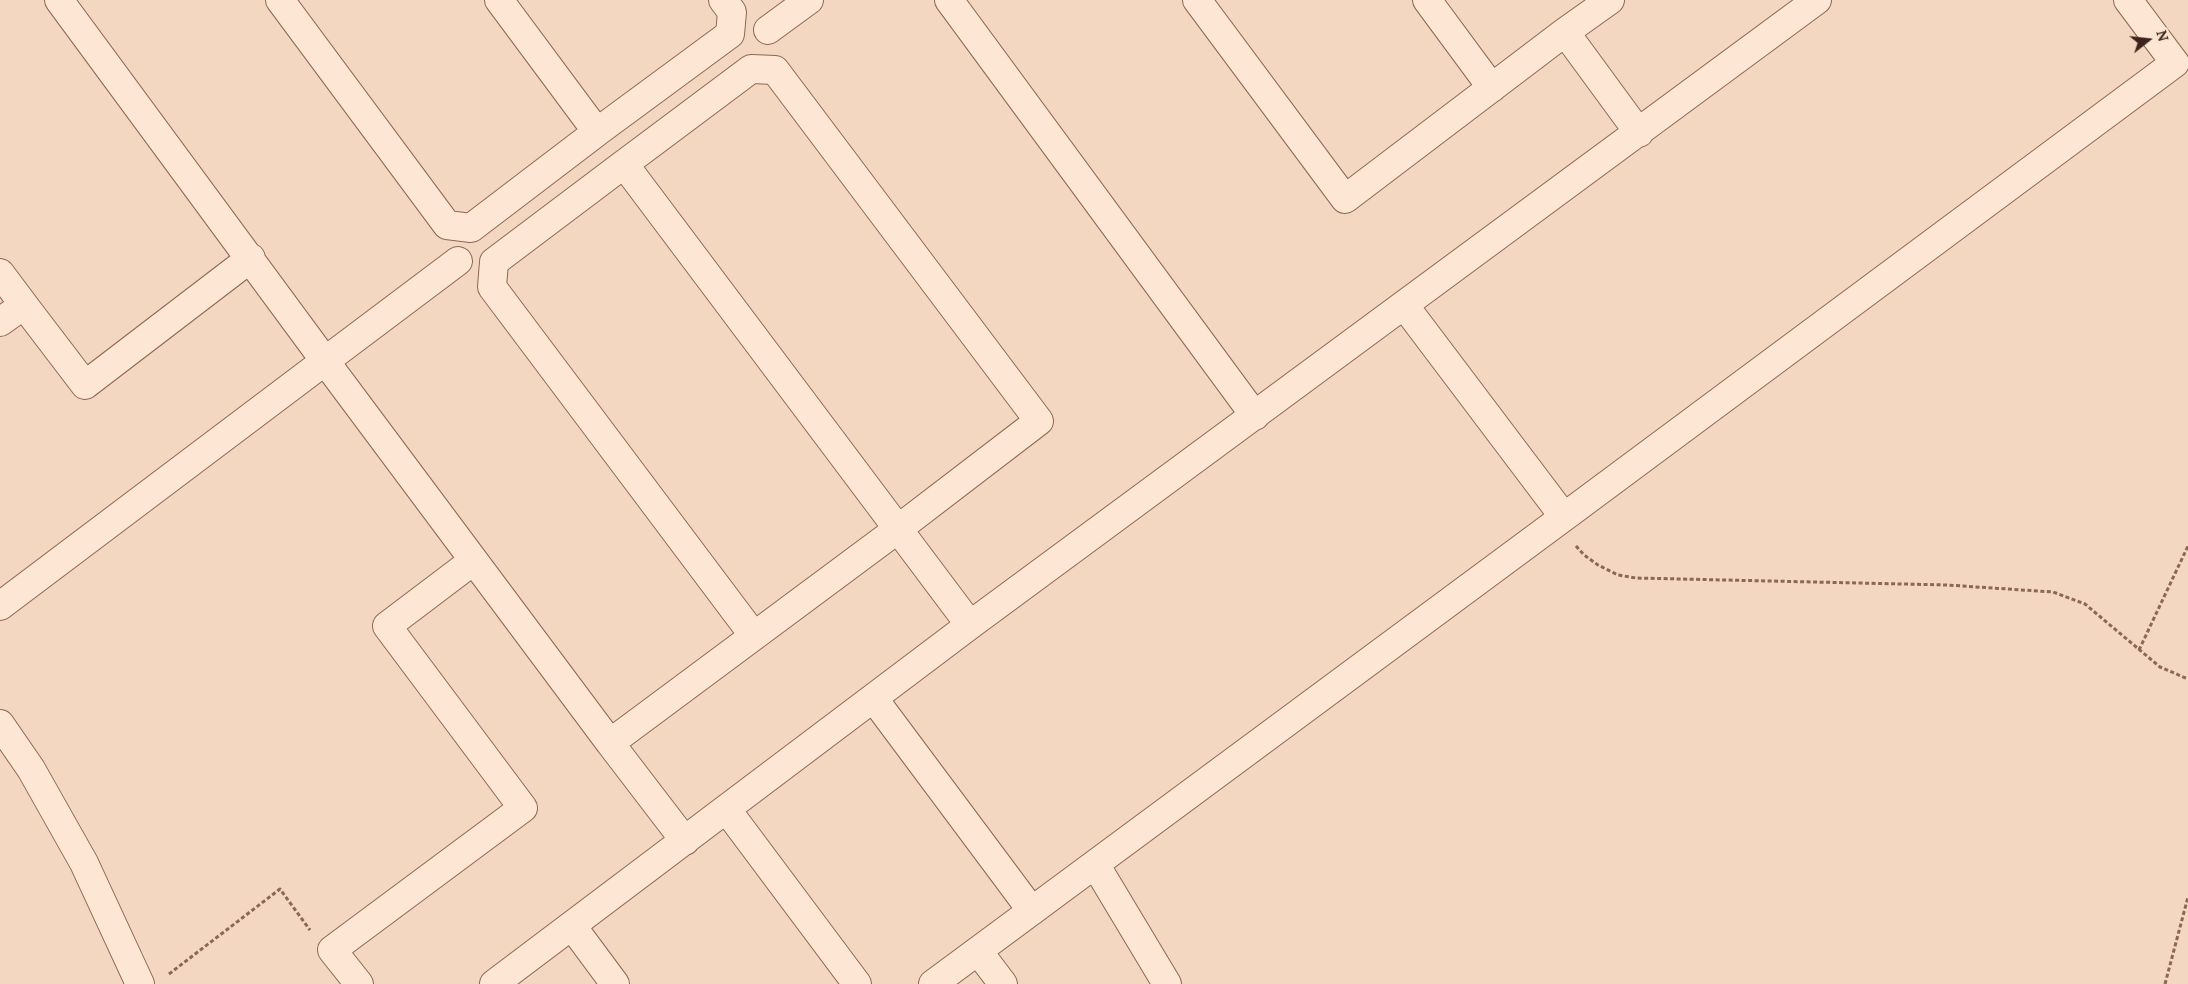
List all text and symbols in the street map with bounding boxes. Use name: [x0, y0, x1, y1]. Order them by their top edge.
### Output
north arrow: [2123, 15, 2173, 65]
text: N: [2152, 28, 2173, 44]

